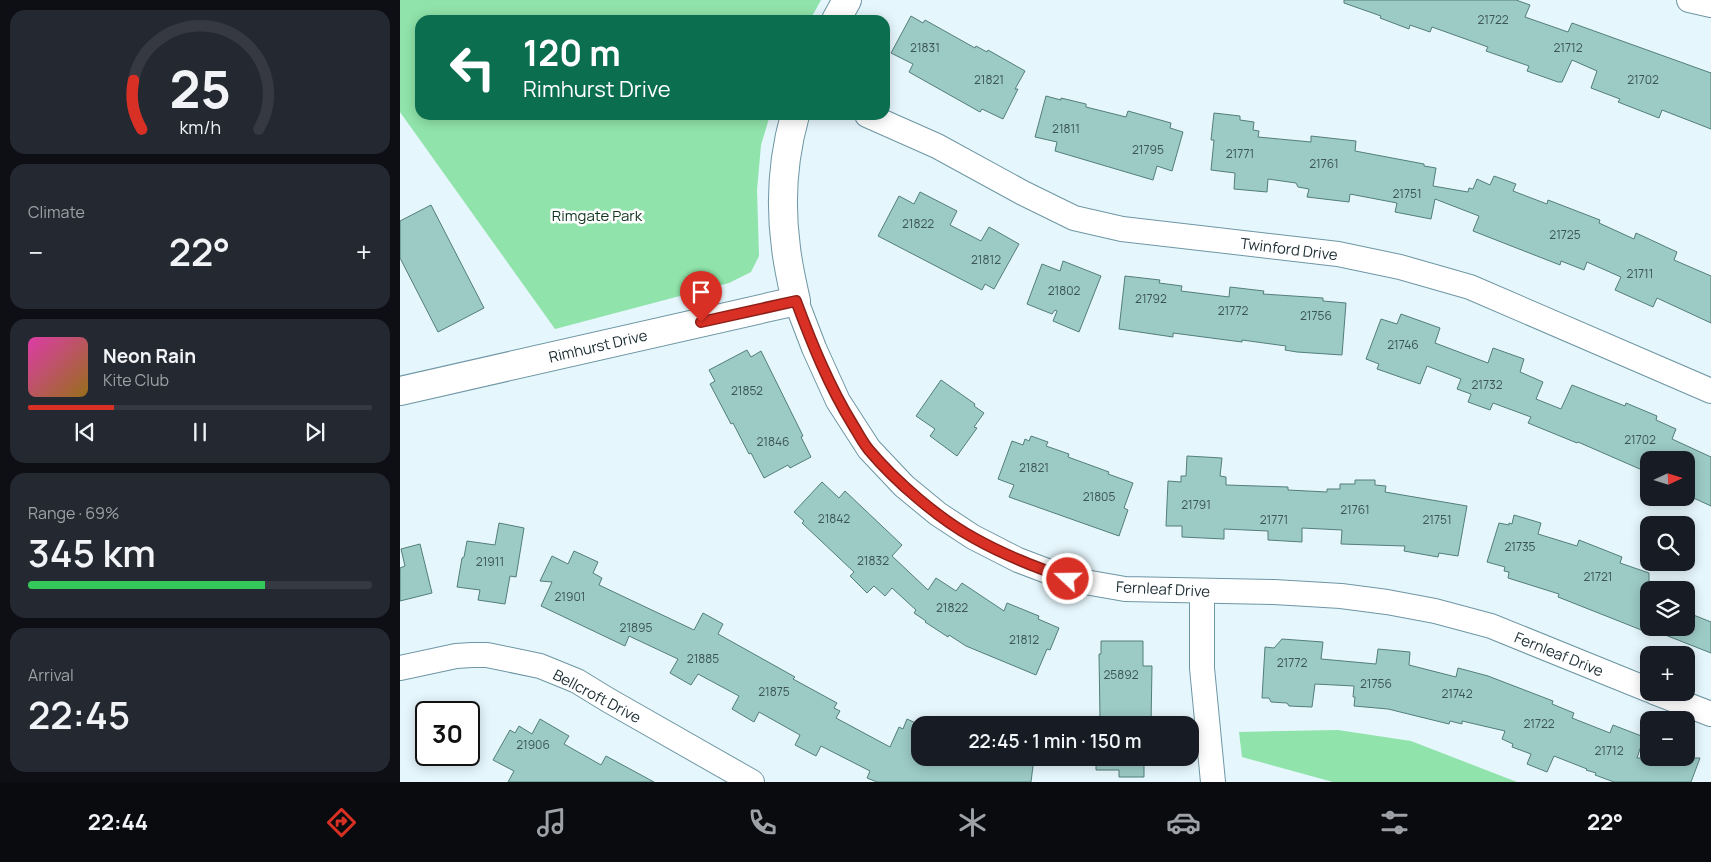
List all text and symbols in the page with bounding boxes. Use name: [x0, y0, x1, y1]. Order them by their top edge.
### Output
house number: 21722: [1477, 11, 1509, 28]
text: 120 m: [523, 29, 621, 77]
icon: left: [440, 35, 505, 100]
house number: 21831: [910, 39, 940, 56]
house number: 21712: [1553, 39, 1583, 56]
text: 25: [169, 53, 231, 124]
house number: 21821: [974, 71, 1004, 88]
house number: 21702: [1627, 71, 1659, 88]
text: Rimhurst Drive: [523, 74, 671, 104]
text: km/h: [179, 115, 221, 139]
house number: 21811: [1052, 120, 1080, 137]
house number: 21795: [1132, 141, 1164, 158]
house number: 21771: [1226, 145, 1254, 162]
house number: 21761: [1309, 155, 1339, 172]
house number: 21751: [1392, 185, 1422, 202]
text: Climate: [28, 201, 85, 223]
park label: Rimgate Park: [552, 205, 643, 226]
house number: 21822: [902, 215, 934, 232]
text: 22°: [169, 225, 230, 277]
house number: 21725: [1549, 226, 1581, 243]
text: −: [28, 233, 43, 271]
text: +: [356, 233, 372, 271]
street label: Twinford Drive: [1239, 233, 1339, 265]
house number: 21812: [971, 251, 1001, 268]
house number: 21711: [1627, 265, 1653, 282]
pin: [680, 271, 722, 322]
icon: arrive: [687, 278, 715, 306]
house number: 21802: [1048, 282, 1080, 299]
house number: 21792: [1135, 290, 1167, 307]
house number: 21772: [1218, 302, 1249, 319]
house number: 21756: [1300, 307, 1332, 324]
street label: Rimhurst Drive: [547, 324, 650, 368]
house number: 21746: [1387, 336, 1419, 353]
text: Neon Rain: [103, 343, 196, 369]
text: Kite Club: [103, 369, 169, 391]
house number: 21732: [1471, 376, 1503, 393]
house number: 21852: [731, 382, 763, 399]
icon: previous: [71, 418, 99, 446]
icon: pause: [186, 418, 214, 446]
icon: next: [301, 418, 329, 446]
house number: 21702: [1624, 431, 1656, 448]
house number: 21846: [756, 433, 790, 450]
north arrow: [1640, 451, 1695, 506]
map controls: [1640, 451, 1695, 766]
house number: 21821: [1019, 459, 1049, 476]
house number: 21805: [1083, 488, 1115, 505]
house number: 21791: [1181, 496, 1211, 513]
house number: 21761: [1340, 501, 1370, 518]
text: Range · 69%: [28, 502, 119, 524]
house number: 21842: [818, 510, 850, 527]
house number: 21771: [1260, 511, 1288, 528]
house number: 21751: [1422, 511, 1452, 528]
button: search: [1640, 516, 1695, 571]
text: 345 km: [28, 526, 156, 578]
house number: 21735: [1504, 538, 1536, 555]
house number: 21832: [857, 552, 889, 569]
position arrow: [1041, 552, 1093, 604]
house number: 21911: [476, 553, 504, 570]
house number: 21721: [1583, 568, 1613, 585]
street label: Fernleaf Drive: [1115, 576, 1211, 602]
button: layers: [1640, 581, 1695, 636]
house number: 21901: [555, 588, 585, 605]
house number: 21822: [936, 599, 968, 616]
house number: 21895: [620, 619, 652, 636]
street label: Fernleaf Drive: [1511, 627, 1607, 681]
house number: 21812: [1009, 631, 1039, 648]
button: +: [1640, 646, 1695, 701]
house number: 21885: [687, 650, 719, 667]
house number: 21772: [1277, 654, 1308, 671]
text: Arrival: [28, 664, 74, 686]
street label: Bellcroft Drive: [549, 664, 645, 728]
house number: 25892: [1103, 666, 1139, 683]
house number: 21756: [1360, 675, 1392, 692]
house number: 21875: [758, 683, 790, 700]
house number: 21742: [1442, 685, 1473, 702]
text: 22:45: [28, 688, 130, 740]
speed limit sign: 30: [415, 701, 480, 766]
button: −: [1640, 711, 1695, 766]
house number: 21722: [1523, 715, 1555, 732]
text: 22:45 · 1 min · 150 m: [968, 728, 1142, 754]
house number: 21906: [516, 736, 550, 753]
house number: 21712: [1594, 742, 1624, 759]
icon: directions: [324, 805, 359, 840]
icon: music: [534, 805, 569, 840]
icon: phone: [745, 805, 780, 840]
icon: climate: [955, 805, 990, 840]
icon: car: [1166, 805, 1201, 840]
icon: filters: [1377, 805, 1412, 840]
text: 22:44: [88, 807, 148, 837]
text: 22°: [1587, 807, 1623, 837]

